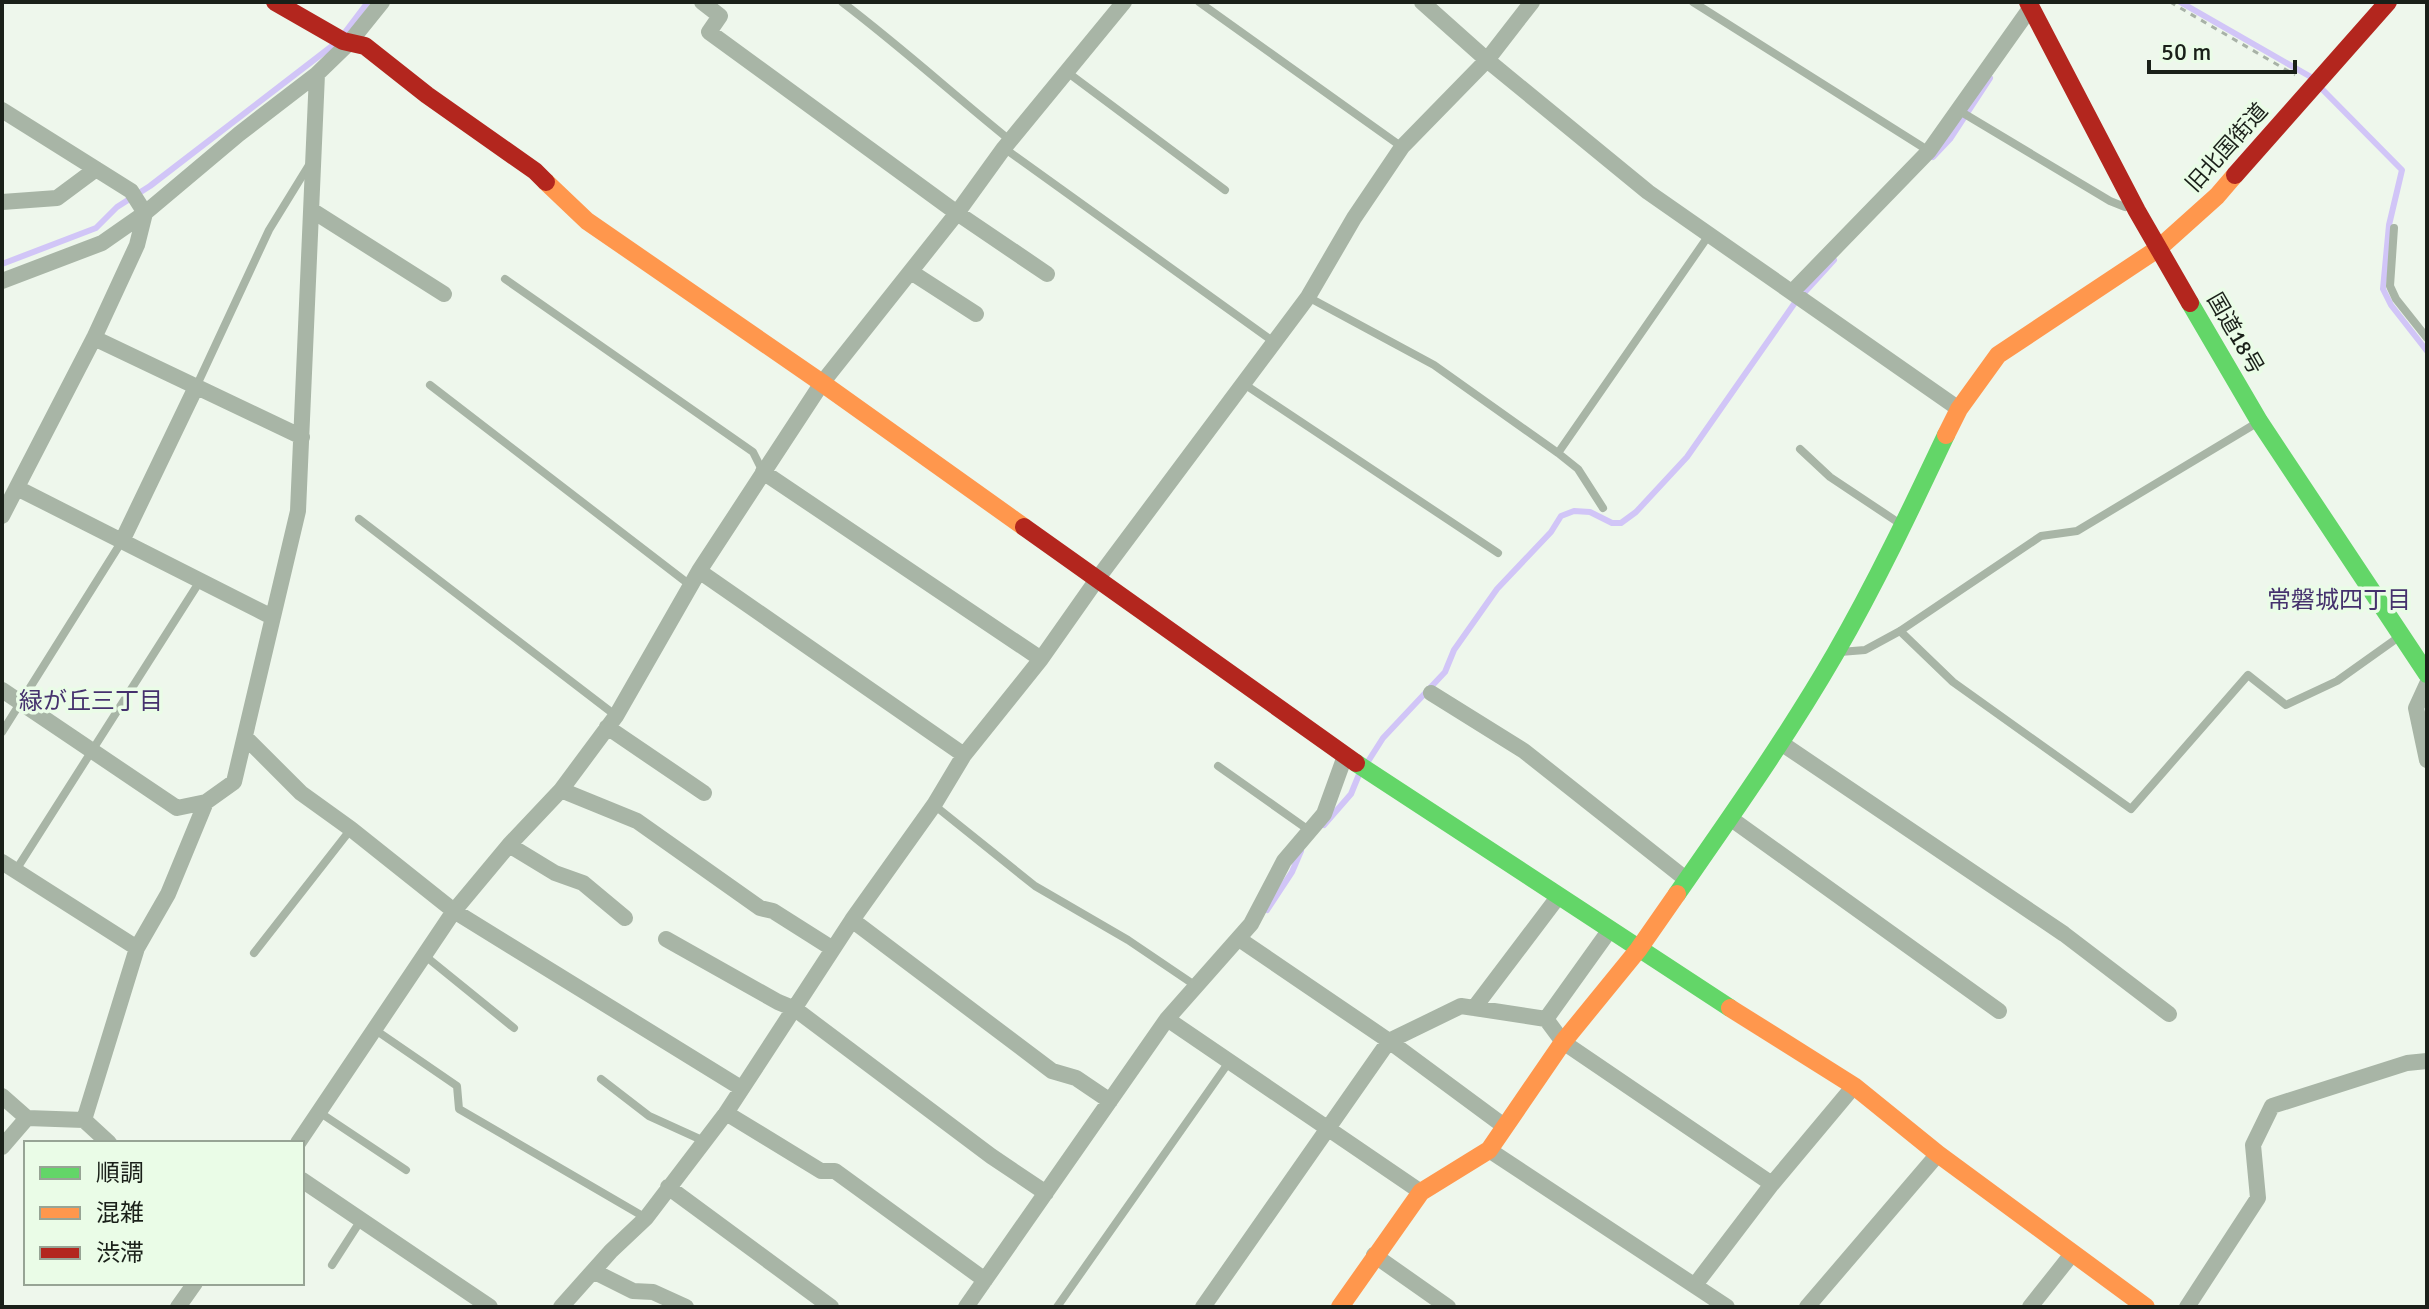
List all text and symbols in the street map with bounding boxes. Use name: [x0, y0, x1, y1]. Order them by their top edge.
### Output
scale bar: [2149, 24, 2295, 74]
text: 50 m: [2161, 37, 2211, 67]
street label: 旧北国街道: [2180, 97, 2273, 197]
street label: 国道18号: [2201, 288, 2270, 379]
district label: 常磐城四丁目: [2267, 585, 2411, 615]
district label: 緑が丘三丁目: [19, 686, 163, 716]
legend: [24, 1141, 304, 1285]
text: 順調: [96, 1158, 144, 1188]
text: 混雑: [96, 1198, 144, 1228]
text: 渋滞: [96, 1238, 144, 1268]

